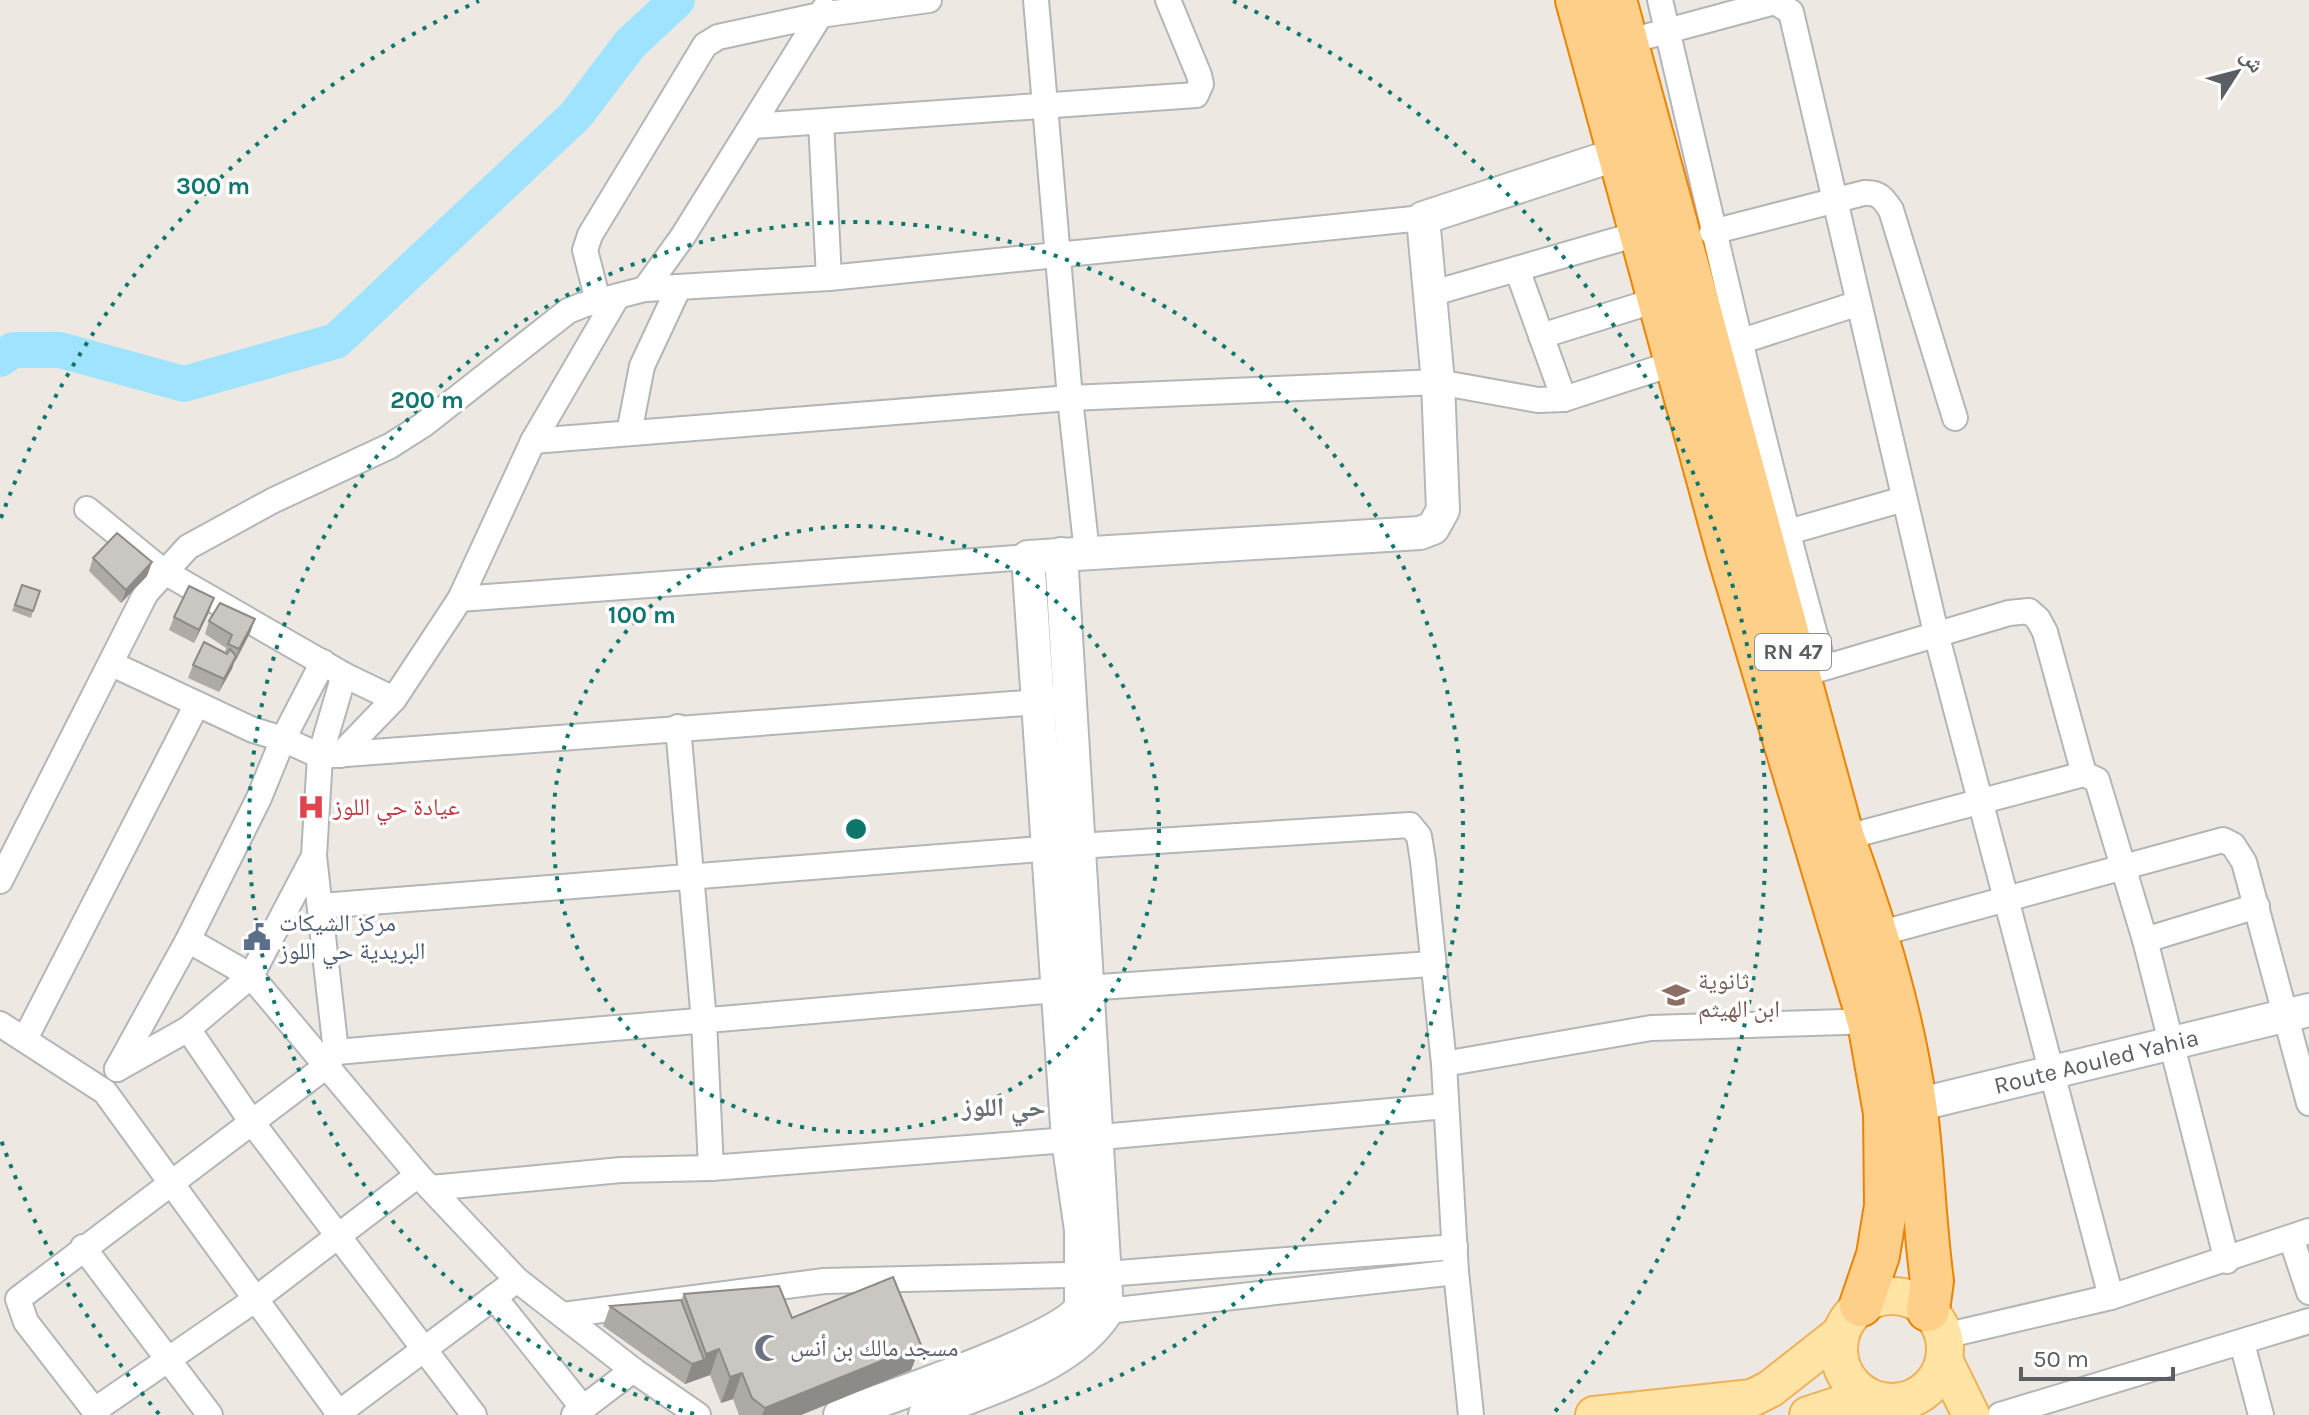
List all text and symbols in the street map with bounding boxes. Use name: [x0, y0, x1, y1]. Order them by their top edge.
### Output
north arrow: [2197, 32, 2277, 112]
text: ش: [2235, 44, 2270, 78]
text: 300 m: [176, 172, 250, 200]
text: 200 m: [390, 386, 464, 414]
text: 100 m: [608, 601, 676, 629]
road number: RN 47: [1755, 634, 1831, 670]
hospital icon: عيادة حي اللوز: [296, 792, 326, 822]
place label: عيادة حي اللوز: [332, 793, 460, 826]
centre of rings: [842, 815, 870, 843]
place label: مركز الشيكات البريدية حي اللوز: [278, 909, 426, 970]
public building icon: مركز الشيكات البريدية حي اللوز: [242, 922, 272, 952]
place label: ثانوية ابن الهيثم: [1698, 967, 1780, 1025]
school or university icon: ثانوية ابن الهيثم: [1661, 980, 1691, 1010]
street label: Route Aouled Yahia: [1991, 1023, 2201, 1100]
district label: حي اللوز: [961, 1092, 1046, 1127]
scale bar: [2021, 1331, 2173, 1381]
mosque icon: مسجد مالك بن أنس: [753, 1333, 783, 1363]
place label: مسجد مالك بن أنس: [790, 1334, 958, 1362]
text: 50 m: [2033, 1345, 2089, 1373]

